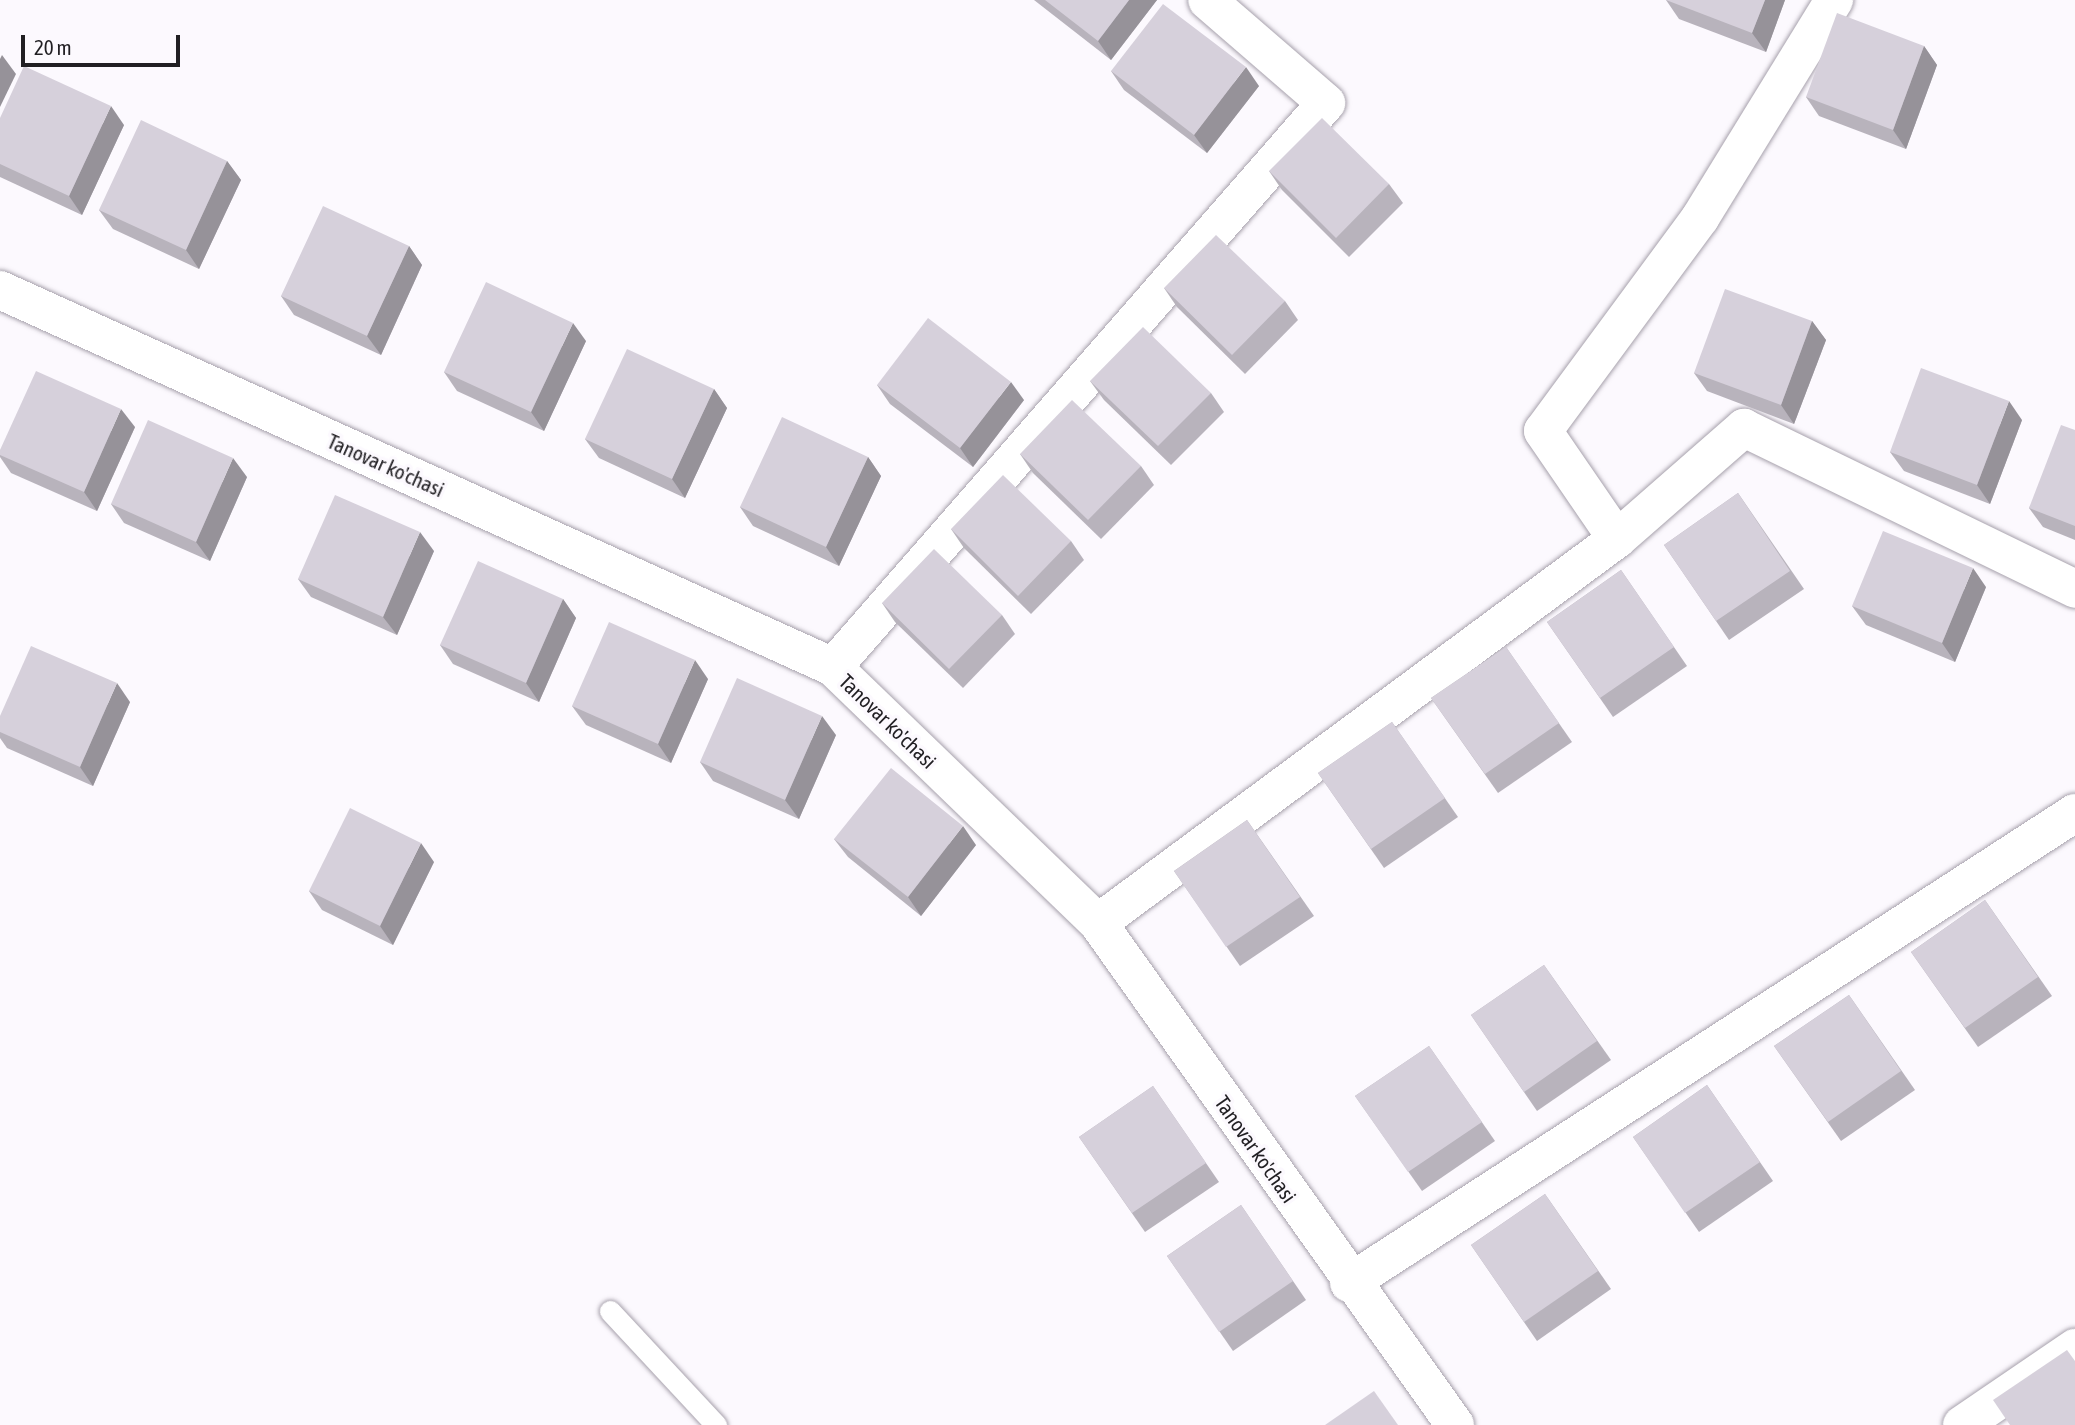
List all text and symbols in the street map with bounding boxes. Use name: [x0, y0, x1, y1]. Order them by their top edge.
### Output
scale bar: [24, 21, 184, 65]
text: 20 m: [34, 35, 72, 59]
street label: Tanovar ko'chasi: [324, 428, 448, 502]
street label: Tanovar ko'chasi: [834, 669, 942, 773]
street label: Tanovar ko'chasi: [1210, 1091, 1302, 1207]

